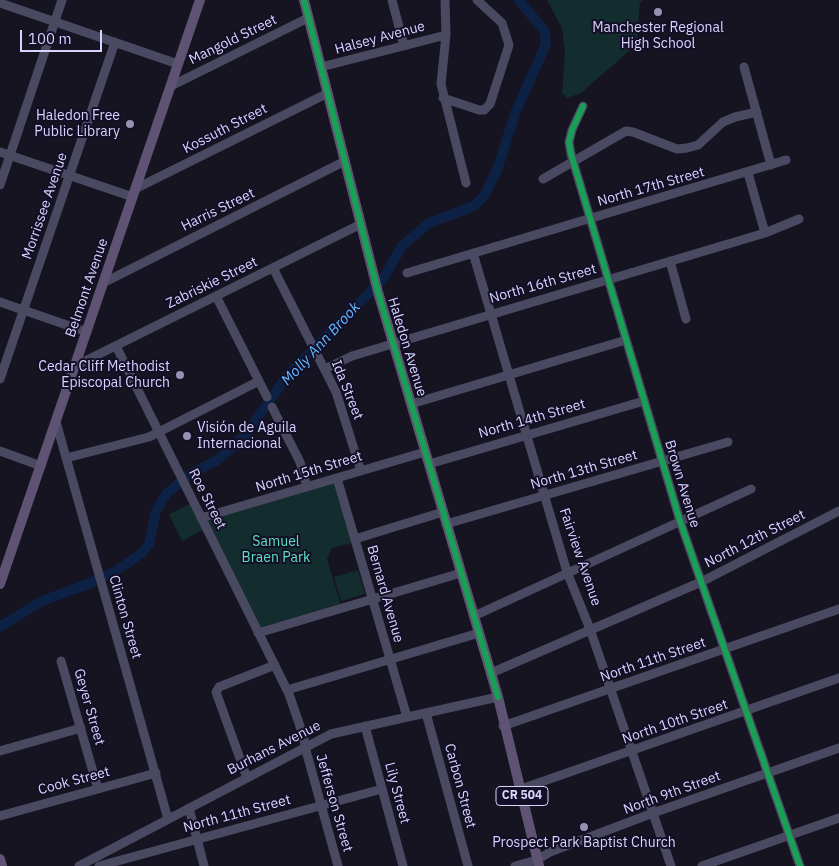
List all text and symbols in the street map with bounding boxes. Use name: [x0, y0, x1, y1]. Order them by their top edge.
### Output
marker: Manchester Regional High School: [652, 6, 664, 18]
street label: Mangold Street: [186, 12, 280, 68]
street label: Halsey Avenue: [333, 18, 427, 58]
scale bar: [22, 20, 105, 52]
place label: Manchester Regional High School: [592, 20, 724, 52]
text: 100 m: [28, 29, 72, 48]
street label: Kossuth Street: [180, 101, 270, 157]
place label: Haledon Free Public Library: [34, 108, 120, 140]
marker: Haledon Free Public Library: [124, 118, 136, 130]
street label: Morrissee Avenue: [19, 150, 71, 262]
street label: North 17th Street: [596, 164, 706, 210]
street label: Harris Street: [179, 185, 257, 235]
street label: Belmont Avenue: [62, 236, 112, 340]
street label: Zabriskie Street: [164, 254, 260, 312]
street label: North 16th Street: [488, 261, 598, 307]
street label: Haledon Avenue: [384, 295, 430, 399]
water label: Molly Ann Brook: [278, 299, 364, 389]
street label: Ida Street: [327, 358, 367, 422]
place label: Cedar Cliff Methodist Episcopal Church: [38, 359, 170, 392]
marker: Cedar Cliff Methodist Episcopal Church: [174, 369, 186, 381]
street label: North 14th Street: [477, 396, 587, 442]
place label: Visión de Aguila Internacional: [197, 420, 297, 452]
marker: Visión de Aguila Internacional: [181, 430, 193, 442]
street label: Brown Avenue: [661, 438, 703, 530]
street label: North 13th Street: [529, 447, 639, 493]
street label: North 15th Street: [254, 448, 364, 496]
street label: Roe Street: [185, 466, 229, 532]
street label: Fairview Avenue: [555, 506, 605, 608]
street label: North 12th Street: [702, 506, 808, 572]
park label: Samuel Braen Park: [242, 534, 310, 566]
street label: Bernard Avenue: [363, 543, 407, 645]
street label: Clinton Street: [105, 573, 145, 661]
street label: North 11th Street: [598, 634, 708, 686]
street label: Geyer Street: [70, 667, 108, 747]
street label: North 10th Street: [620, 696, 730, 748]
street label: Burhans Avenue: [225, 717, 323, 779]
street label: Carbon Street: [441, 742, 479, 830]
street label: Jefferson Street: [312, 752, 356, 854]
street label: Lily Street: [381, 760, 413, 826]
street label: Cook Street: [36, 763, 112, 799]
street label: North 9th Street: [621, 768, 723, 818]
road number: CR 504: [496, 786, 548, 806]
street label: North 11th Street: [181, 792, 293, 836]
marker: Prospect Park Baptist Church: [578, 821, 590, 833]
place label: Prospect Park Baptist Church: [492, 835, 676, 851]

